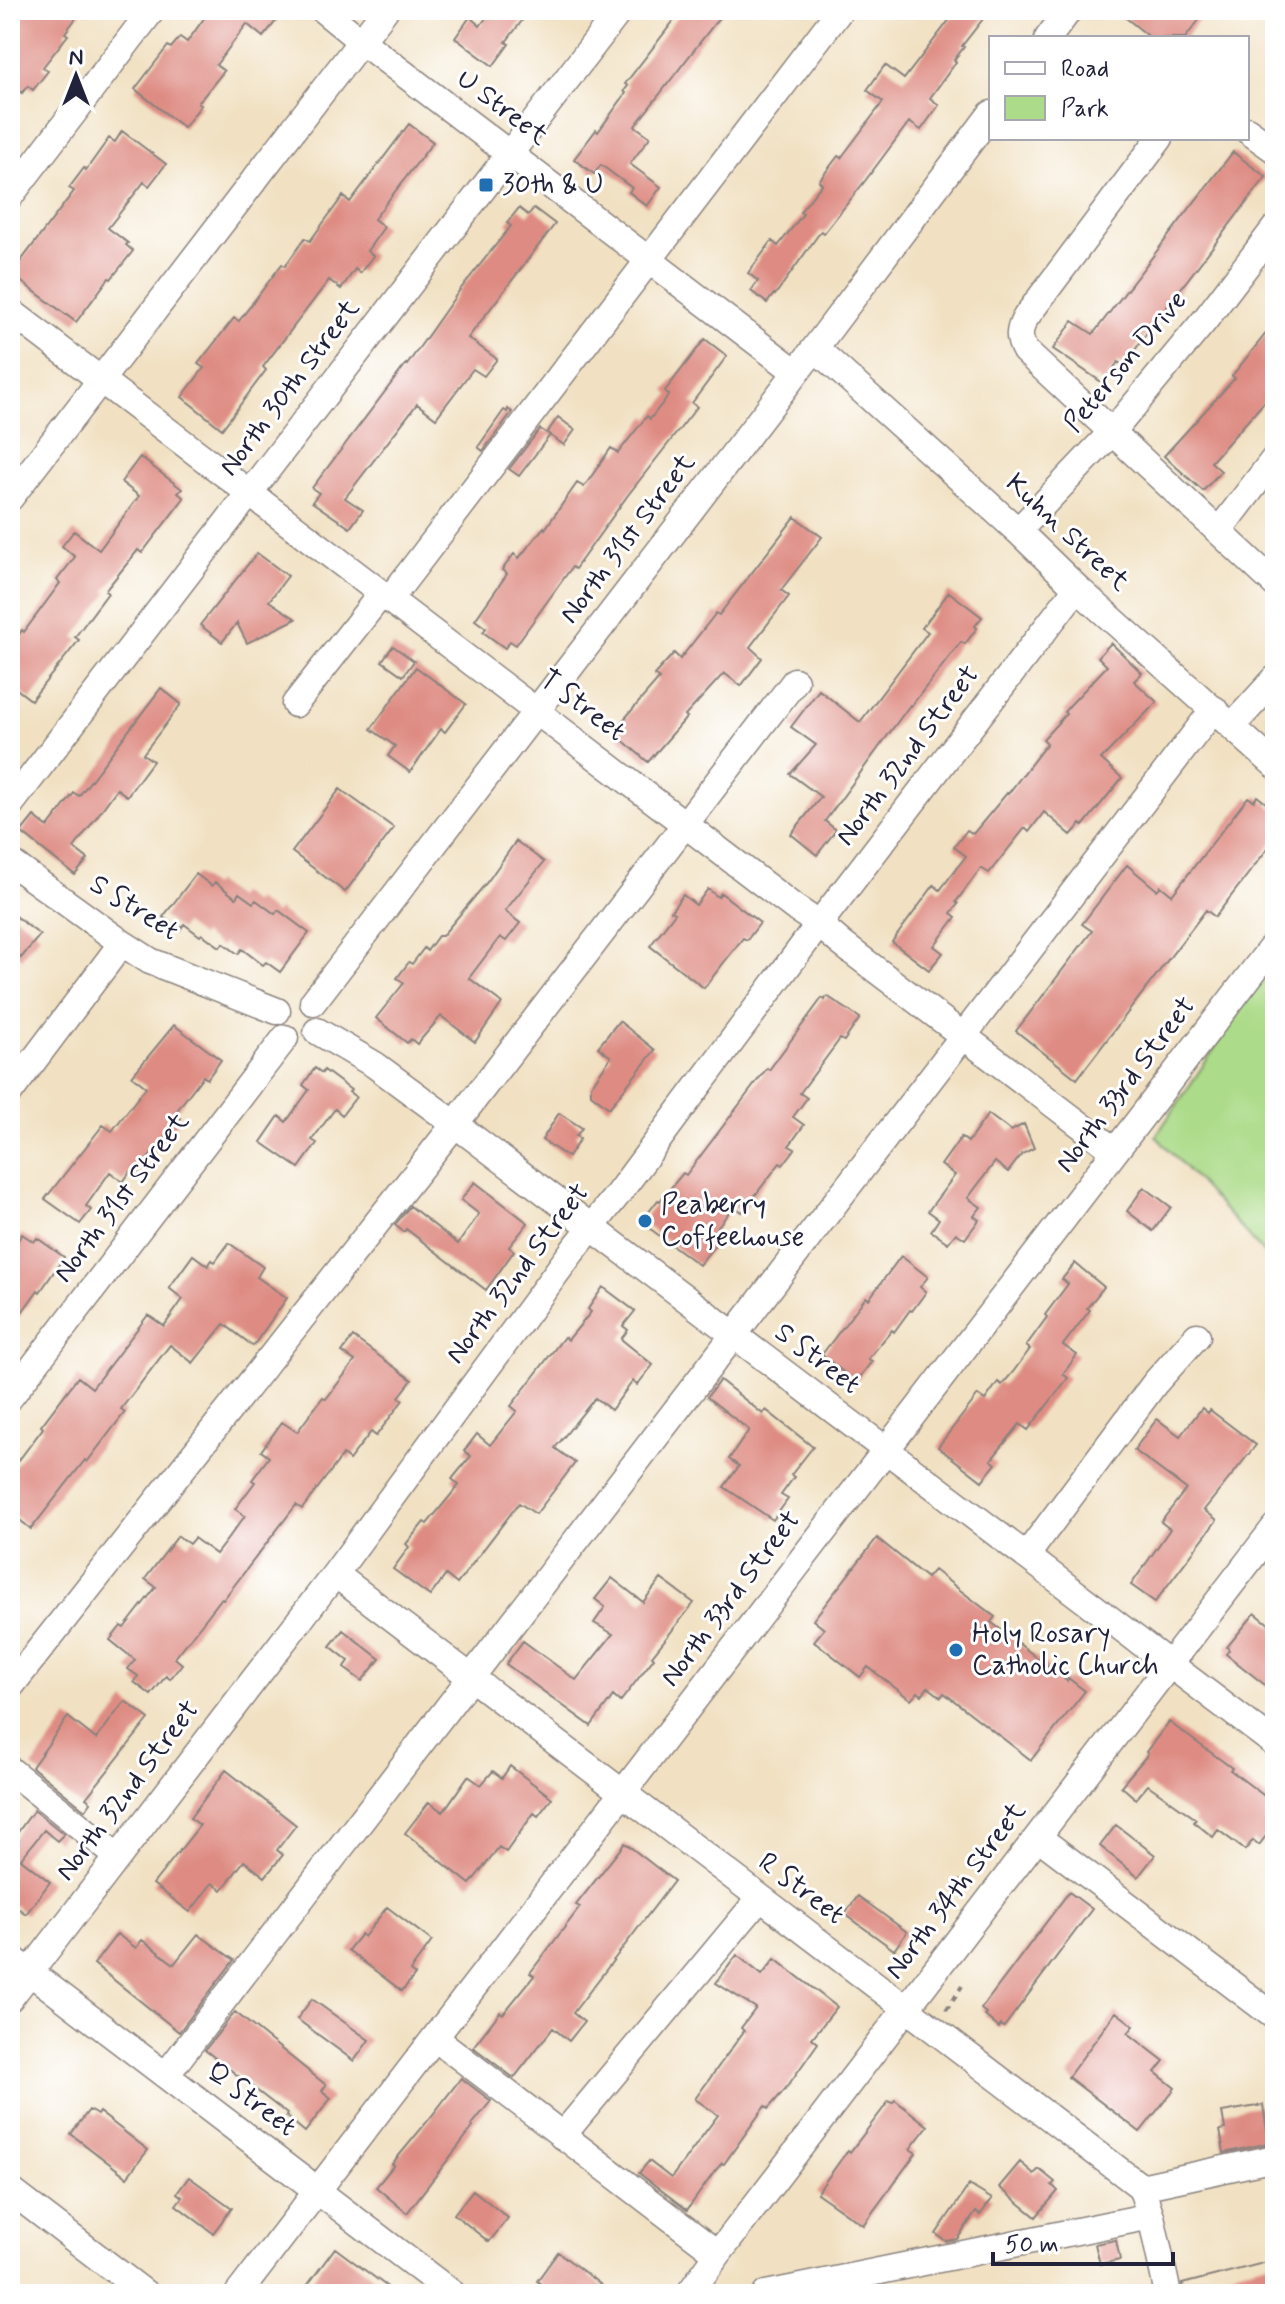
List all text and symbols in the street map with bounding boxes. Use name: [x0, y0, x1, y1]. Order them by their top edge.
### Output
north arrow: [36, 36, 116, 116]
legend: [989, 36, 1249, 140]
text: N: [69, 44, 83, 72]
text: Road: [1061, 54, 1109, 85]
street label: U Street: [449, 61, 556, 155]
text: Park: [1061, 94, 1109, 125]
place label: 30th & U: [502, 167, 604, 204]
marker: 30th & U: [477, 176, 495, 194]
street label: Peterson Drive: [1056, 283, 1196, 441]
street label: North 30th Street: [211, 292, 369, 484]
street label: North 31st Street: [552, 446, 705, 632]
street label: Kuhn Street: [997, 466, 1137, 601]
street label: North 32nd Street: [828, 658, 988, 854]
street label: T Street: [531, 661, 633, 751]
street label: S Street: [82, 866, 186, 950]
street label: North 33rd Street: [1048, 989, 1204, 1181]
street label: North 31st Street: [46, 1105, 199, 1291]
street label: North 32nd Street: [438, 1176, 598, 1372]
place label: Peaberry Coffeehouse: [661, 1187, 804, 1256]
marker: Peaberry Coffeehouse: [636, 1212, 654, 1230]
street label: S Street: [767, 1315, 867, 1403]
street label: North 33rd Street: [653, 1503, 809, 1695]
place label: Holy Rosary Catholic Church: [972, 1616, 1159, 1685]
marker: Holy Rosary Catholic Church: [947, 1641, 965, 1659]
street label: North 32nd Street: [48, 1693, 208, 1889]
street label: North 34th Street: [877, 1794, 1035, 1987]
street label: R Street: [750, 1844, 852, 1934]
street label: Q Street: [198, 2054, 304, 2146]
scale bar: [993, 2216, 1173, 2266]
text: 50 m: [1005, 2230, 1059, 2261]

